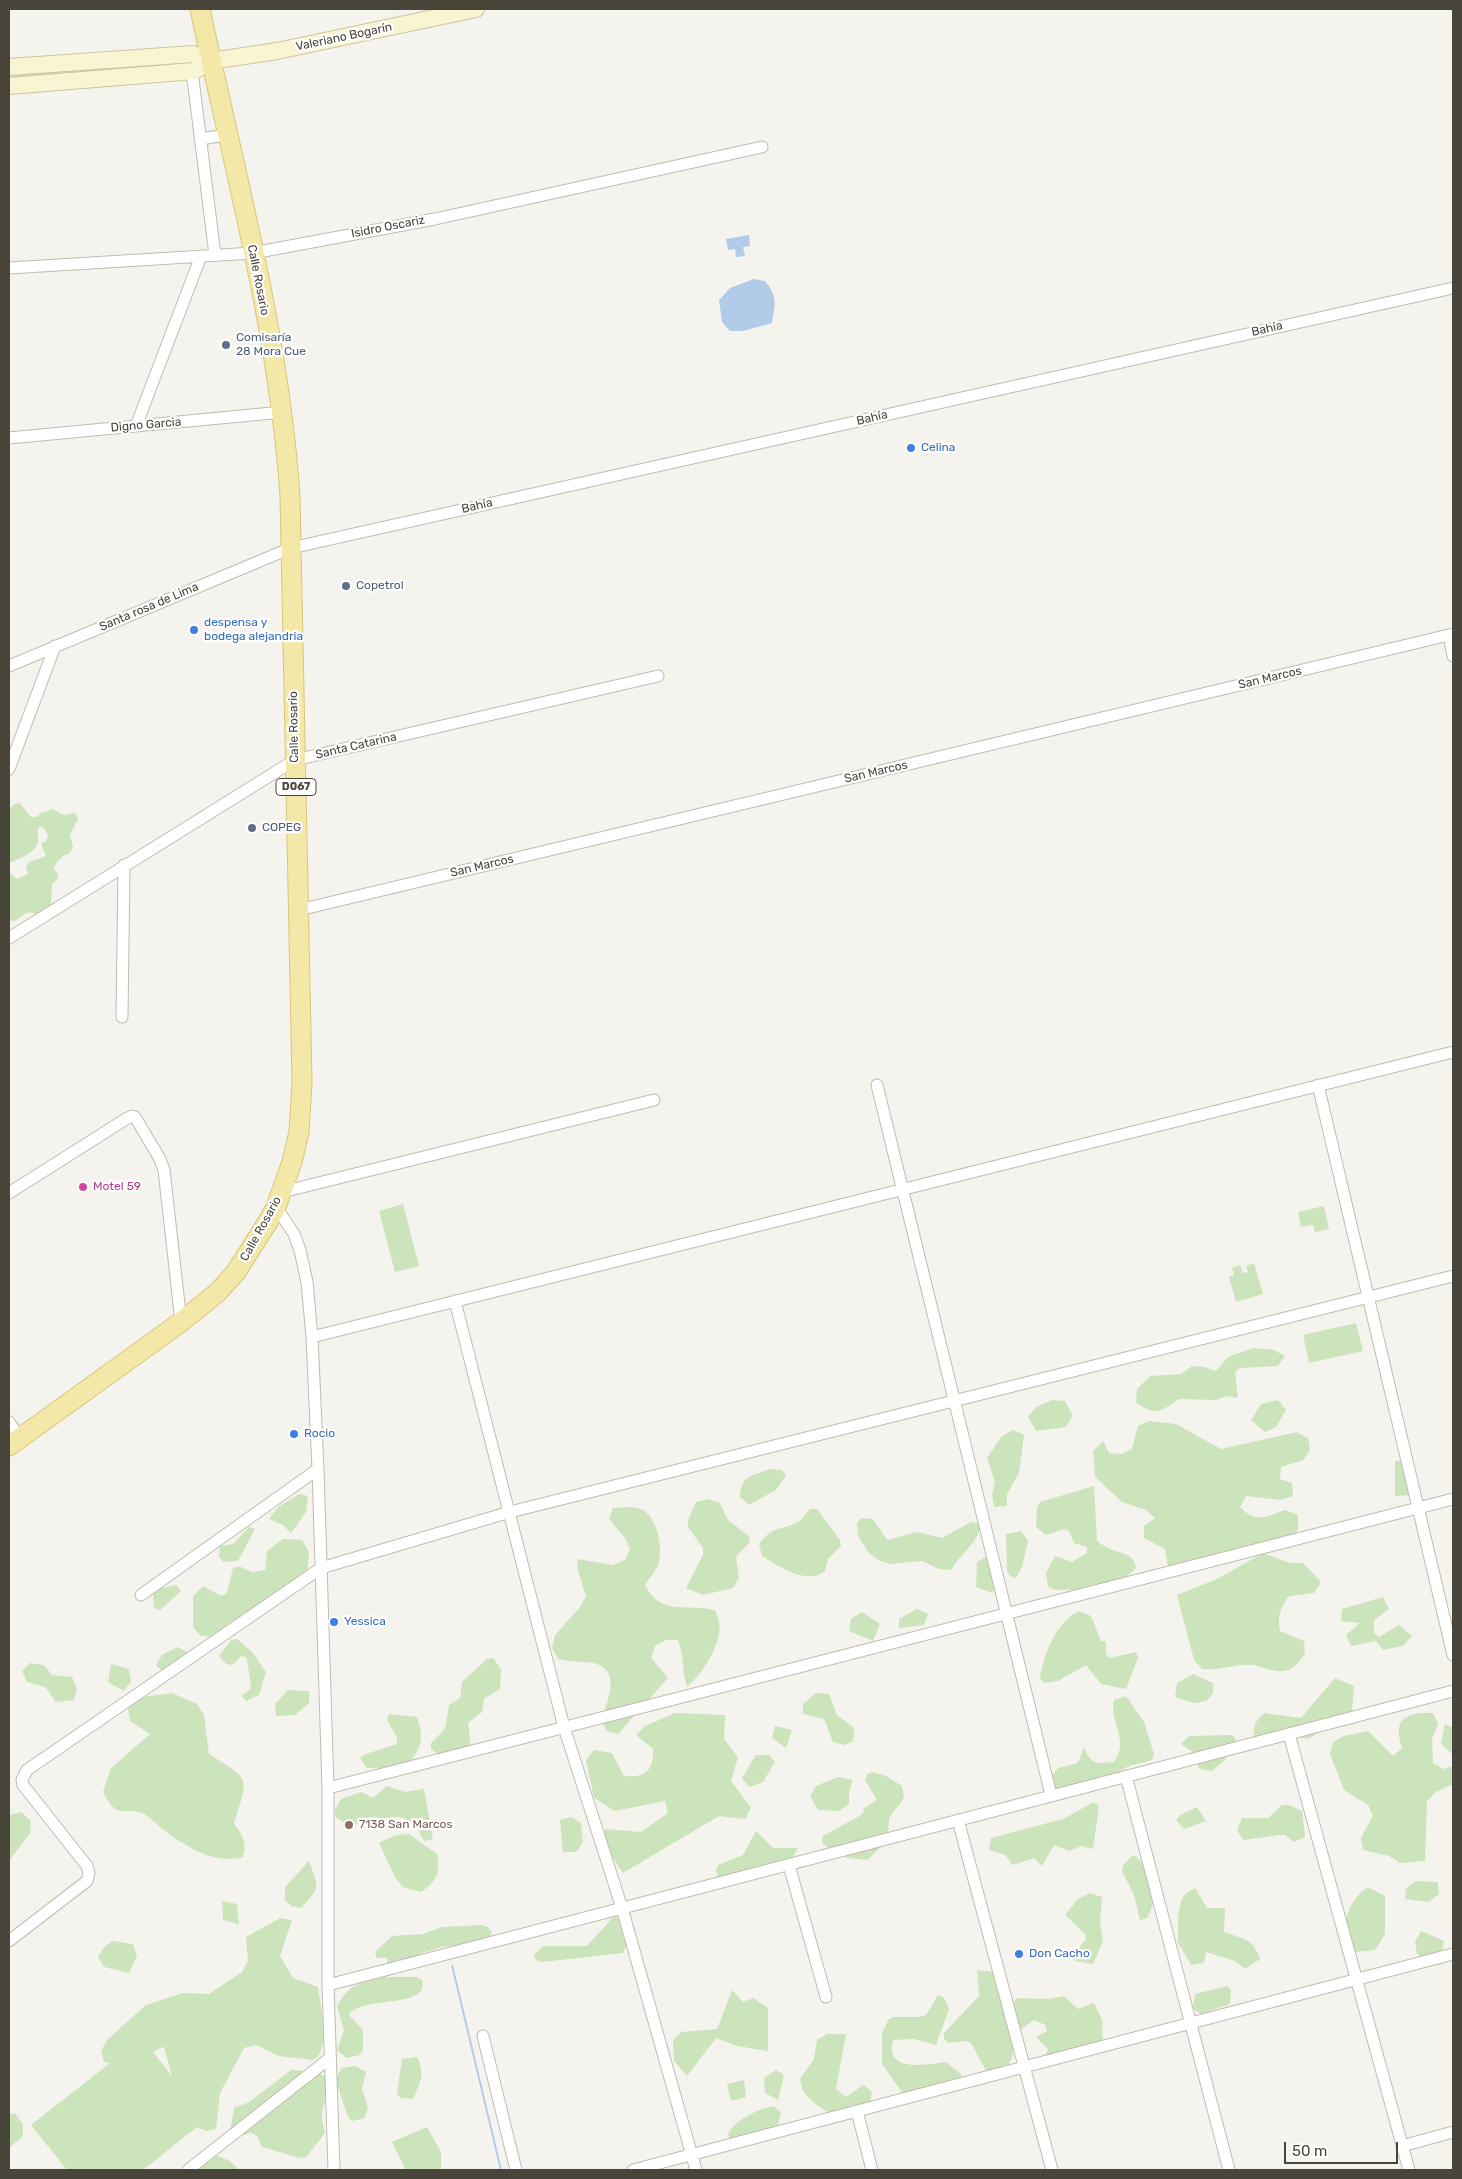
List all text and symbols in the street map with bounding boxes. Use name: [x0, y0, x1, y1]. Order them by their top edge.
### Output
street label: Valeriano Bogarín: [295, 20, 393, 54]
street label: Isidro Oscariz: [350, 213, 426, 241]
street label: Calle Rosario: [244, 243, 272, 317]
street label: Bahía: [1250, 318, 1284, 340]
place label: Comisaría 28 Mora Cue: [236, 331, 306, 359]
marker: Comisaría 28 Mora Cue: [220, 339, 232, 351]
street label: Bahía: [855, 407, 889, 429]
street label: Digno Garcia: [110, 415, 182, 435]
place label: Celina: [921, 441, 955, 455]
marker: Celina: [905, 442, 917, 454]
street label: Bahía: [460, 495, 494, 517]
place label: Copetrol: [356, 579, 404, 593]
street label: Santa rosa de Lima: [97, 580, 201, 634]
marker: Copetrol: [340, 580, 352, 592]
place label: despensa y bodega alejandria: [204, 616, 303, 644]
marker: despensa y bodega alejandria: [188, 624, 200, 636]
street label: San Marcos: [1237, 664, 1303, 692]
street label: Calle Rosario: [286, 691, 302, 763]
street label: Santa Catarina: [314, 730, 398, 762]
street label: San Marcos: [843, 758, 909, 786]
road number: D067: [276, 779, 316, 796]
place label: COPEG: [262, 821, 301, 835]
marker: COPEG: [246, 822, 258, 834]
street label: San Marcos: [449, 852, 515, 880]
place label: Motel 59: [93, 1180, 141, 1194]
marker: Motel 59: [77, 1181, 89, 1193]
street label: Calle Rosario: [237, 1194, 285, 1264]
place label: Rocio: [304, 1427, 335, 1441]
marker: Rocio: [288, 1428, 300, 1440]
place label: Yessica: [344, 1615, 386, 1629]
marker: Yessica: [328, 1616, 340, 1628]
place label: 7138 San Marcos: [359, 1818, 453, 1832]
marker: 7138 San Marcos: [343, 1819, 355, 1831]
place label: Don Cacho: [1029, 1947, 1090, 1961]
marker: Don Cacho: [1013, 1948, 1025, 1960]
scale bar: [1287, 2132, 1401, 2164]
text: 50 m: [1292, 2142, 1327, 2160]

